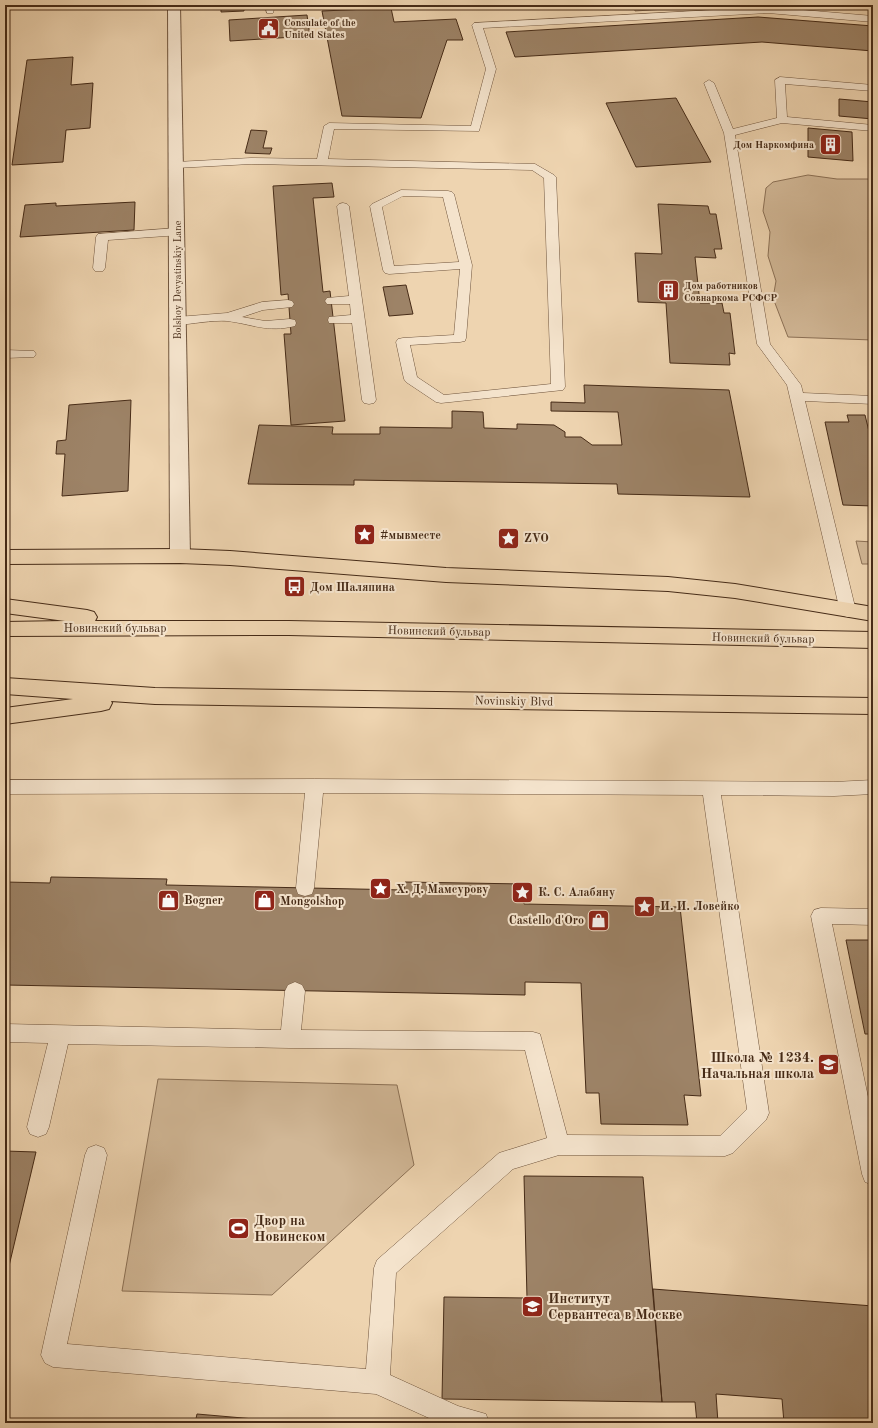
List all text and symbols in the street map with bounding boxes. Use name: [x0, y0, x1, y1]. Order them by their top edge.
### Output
public building icon: Consulate of the United States: [256, 15, 282, 41]
place label: Consulate of the United States: [284, 18, 356, 40]
building icon: Дом Наркомфина: [817, 131, 843, 157]
place label: Дом Наркомфина: [733, 140, 814, 151]
street label: Bolshoy Devyatinskiy Lane: [173, 220, 183, 339]
building icon: Дом работников Совнаркома РСФСР: [655, 278, 681, 304]
place label: Дом работников Совнаркома РСФСР: [684, 281, 777, 303]
place icon: #мывместе: [351, 522, 377, 548]
place icon: ZVO: [496, 525, 522, 551]
place label: #мывместе: [380, 530, 441, 542]
place label: ZVO: [524, 533, 549, 545]
bus stop icon: Дом Шаляпина: [282, 574, 308, 600]
place label: Дом Шаляпина: [310, 582, 395, 594]
street label: Новинский бульвар: [64, 623, 166, 635]
street label: Новинский бульвар: [387, 625, 491, 639]
street label: Новинский бульвар: [711, 632, 815, 646]
street label: Novinskiy Blvd: [475, 695, 553, 709]
place icon: Х. Д. Мамсурову: [368, 876, 394, 902]
place icon: К. С. Алабяну: [510, 879, 536, 905]
place label: Х. Д. Мамсурову: [396, 884, 489, 896]
shop icon: Bogner: [155, 887, 181, 913]
place label: К. С. Алабяну: [538, 887, 615, 899]
shop icon: Mongolshop: [252, 888, 278, 914]
place icon: И. И. Ловейко: [632, 893, 658, 919]
place label: Bogner: [184, 895, 223, 907]
place label: Mongolshop: [280, 896, 344, 908]
place label: И. И. Ловейко: [660, 901, 740, 913]
shop icon: Castello d'Oro: [586, 907, 612, 933]
place label: Castello d'Oro: [509, 915, 584, 927]
place label: Школа № 1234. Начальная школа: [701, 1051, 814, 1081]
school or university icon: Школа № 1234. Начальная школа: [816, 1052, 842, 1078]
place label: Двор на Новинском: [254, 1214, 325, 1244]
sports icon: Двор на Новинском: [226, 1215, 252, 1241]
place label: Институт Сервантеса в Москве: [548, 1292, 682, 1322]
school or university icon: Институт Сервантеса в Москве: [520, 1293, 546, 1319]

